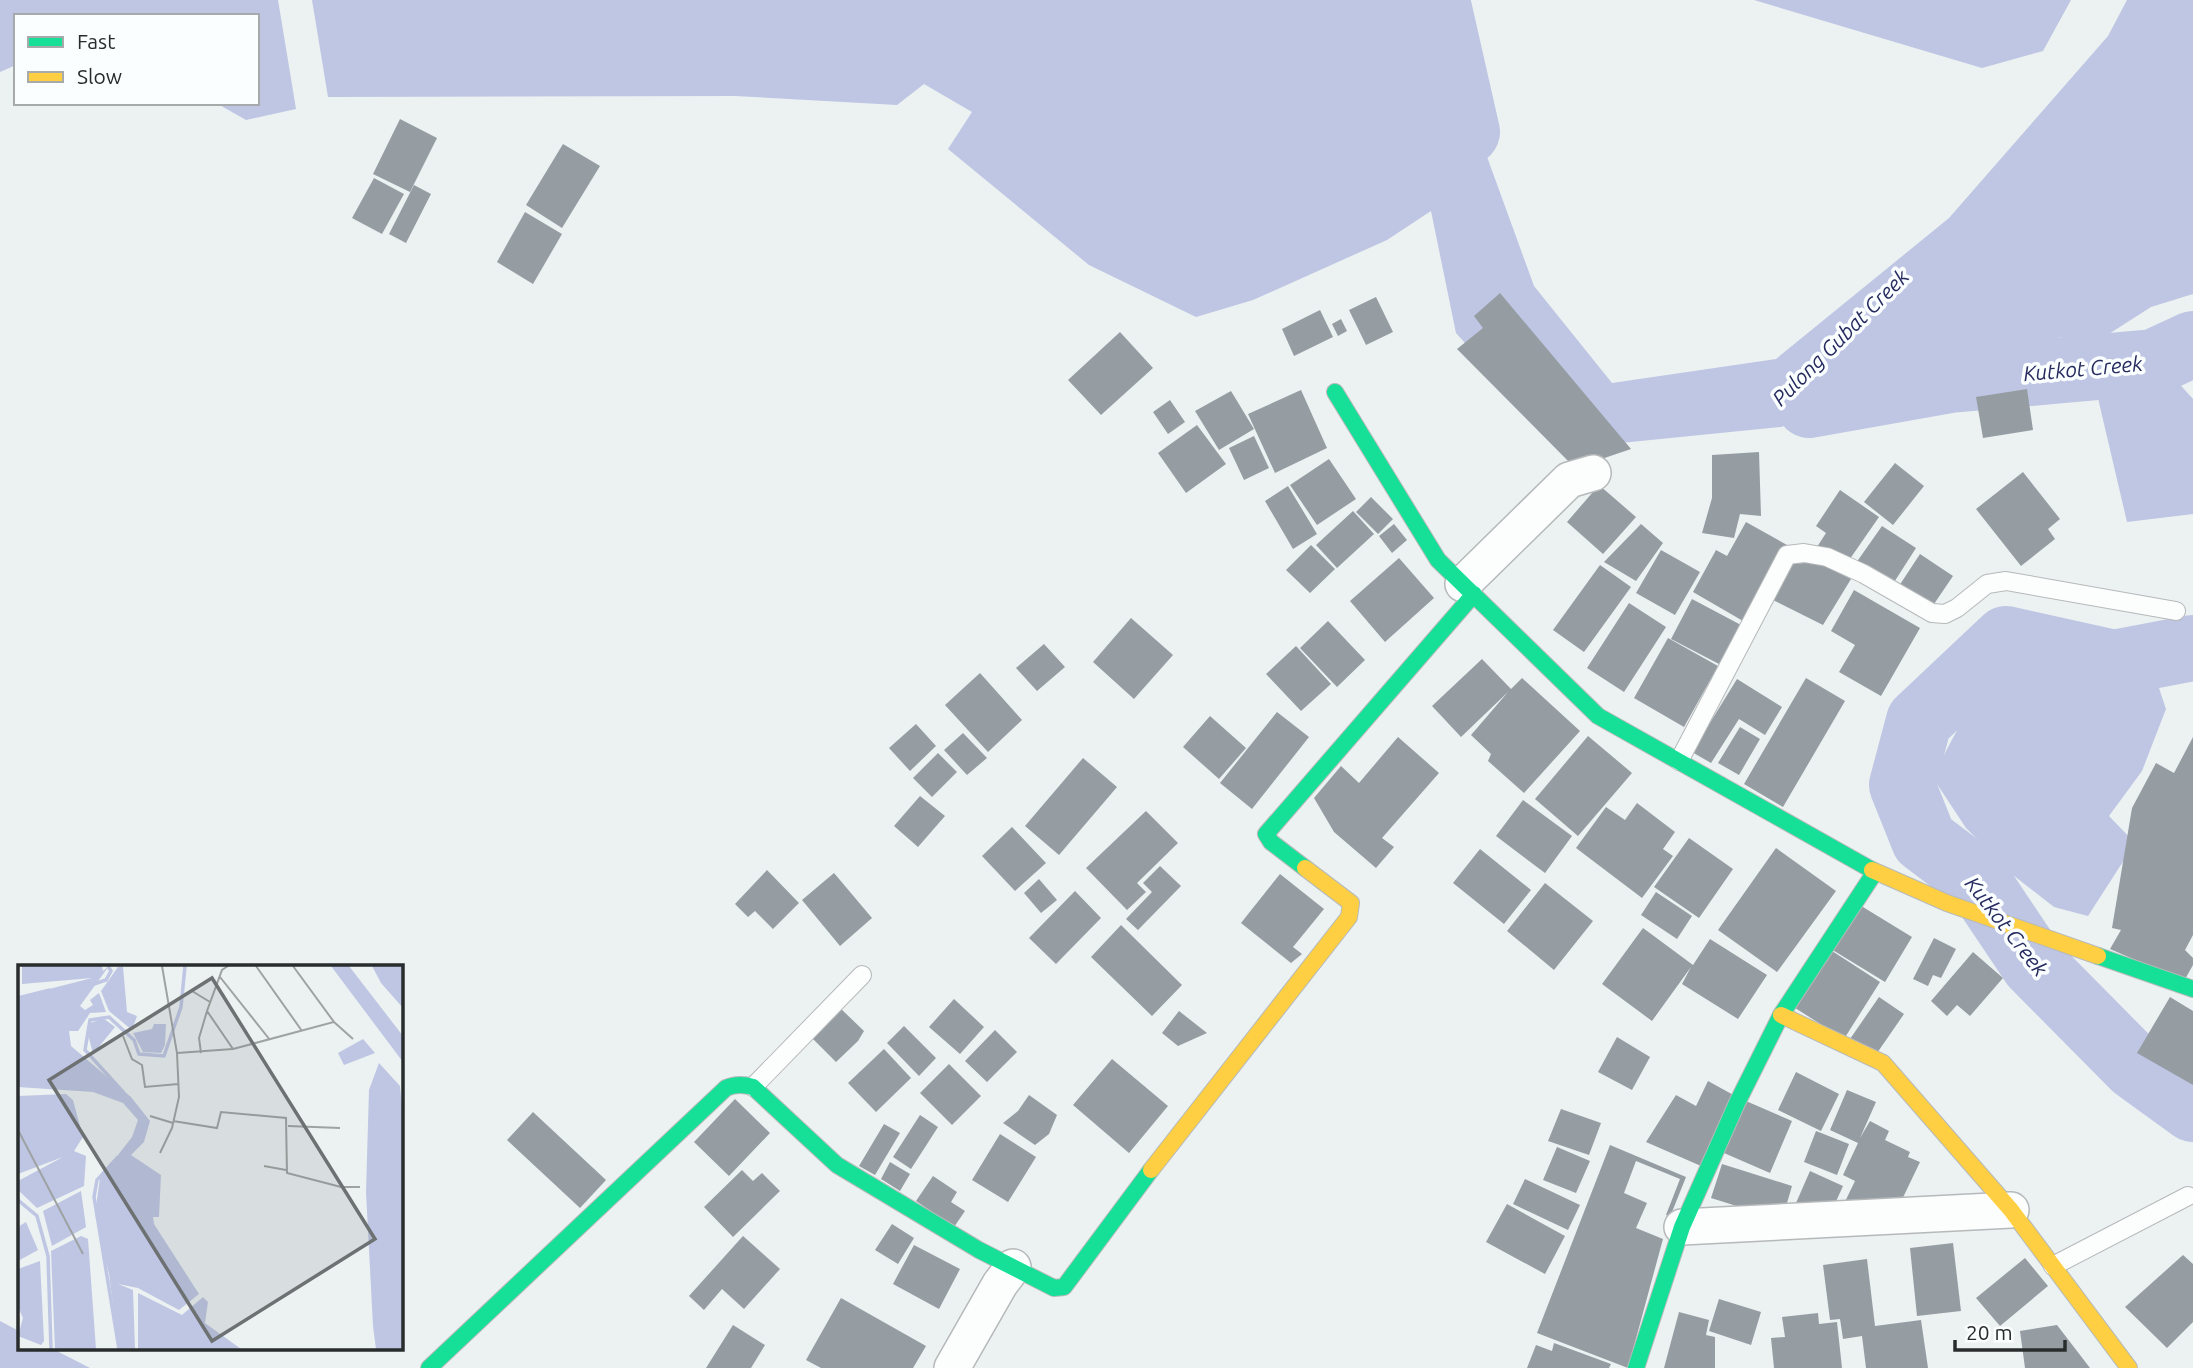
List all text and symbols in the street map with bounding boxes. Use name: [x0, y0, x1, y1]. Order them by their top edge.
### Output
legend: [14, 14, 259, 105]
text: Fast: [77, 29, 115, 53]
text: Slow: [77, 64, 122, 88]
water label: Pulong Gubat Creek: [1767, 264, 1913, 410]
water label: Kutkot Creek: [2022, 351, 2144, 385]
water label: Kutkot Creek: [1961, 871, 2053, 981]
inset map: [18, 965, 402, 1350]
scale bar: [1955, 1308, 2065, 1352]
text: 20 m: [1966, 1320, 2013, 1344]

